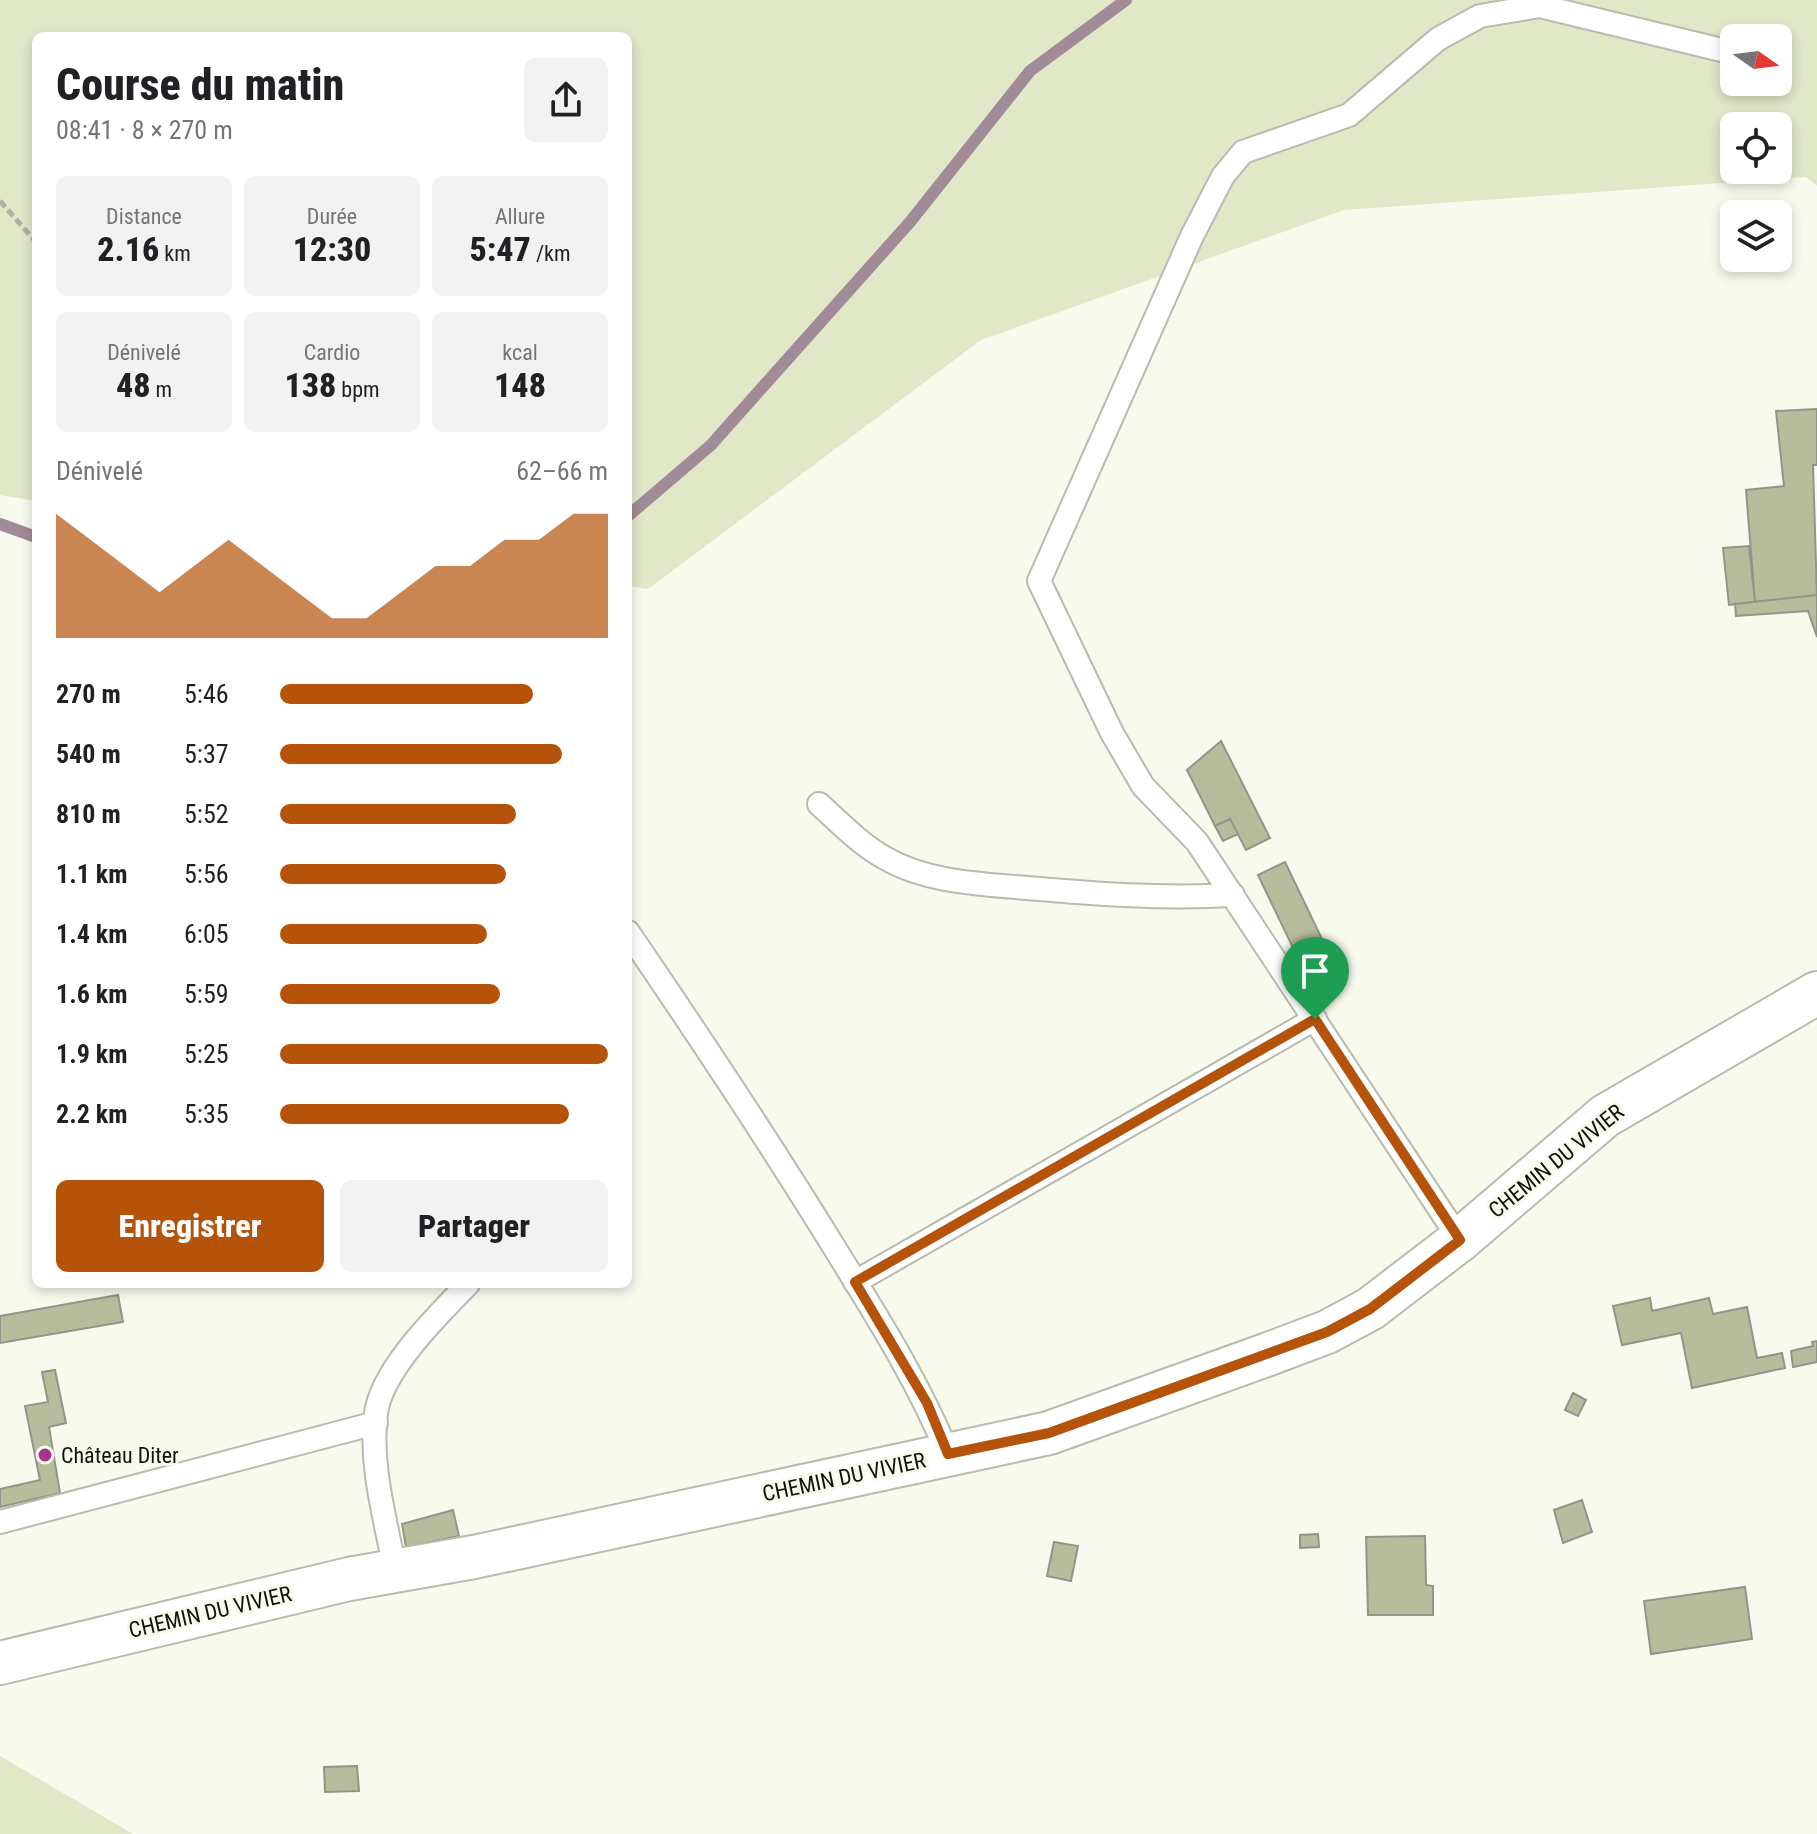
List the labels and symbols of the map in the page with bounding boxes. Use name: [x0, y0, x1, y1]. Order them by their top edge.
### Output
north arrow: [1720, 24, 1792, 96]
pin: [1281, 937, 1349, 1019]
street label: CHEMIN DU VIVIER: [1484, 1099, 1629, 1223]
place label: Château Diter: [61, 1443, 179, 1468]
marker: Château Diter: [36, 1446, 54, 1464]
street label: CHEMIN DU VIVIER: [760, 1447, 928, 1506]
street label: CHEMIN DU VIVIER: [126, 1581, 294, 1643]

